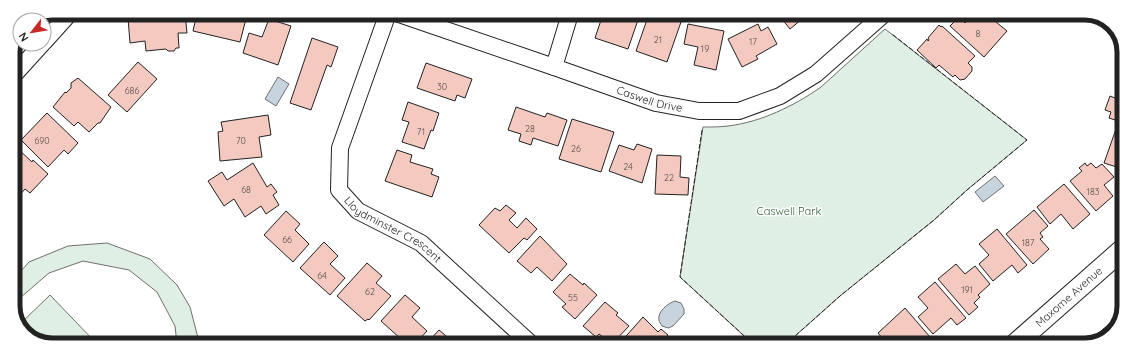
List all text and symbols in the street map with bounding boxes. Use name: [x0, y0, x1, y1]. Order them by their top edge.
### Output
north arrow: [12, 12, 52, 52]
house number: 8: [976, 28, 981, 39]
text: N: [15, 30, 32, 44]
house number: 21: [654, 34, 662, 45]
house number: 17: [749, 36, 757, 47]
house number: 19: [701, 43, 709, 54]
house number: 30: [437, 81, 447, 92]
street label: Caswell Drive: [615, 83, 684, 115]
house number: 686: [125, 85, 139, 96]
house number: 28: [525, 123, 535, 134]
house number: 71: [417, 126, 425, 137]
house number: 690: [34, 135, 50, 146]
house number: 70: [236, 135, 246, 146]
house number: 26: [571, 143, 581, 154]
house number: 24: [623, 161, 633, 172]
house number: 22: [664, 172, 674, 183]
house number: 68: [241, 184, 251, 195]
house number: 183: [1087, 186, 1100, 197]
street label: Lloydminster Crescent: [341, 193, 445, 266]
park label: Caswell Park: [757, 204, 822, 218]
house number: 66: [282, 234, 292, 245]
house number: 187: [1022, 237, 1035, 248]
street label: Maxome Avenue: [1032, 264, 1105, 330]
house number: 64: [317, 270, 327, 281]
house number: 191: [961, 284, 973, 295]
house number: 62: [365, 286, 375, 297]
house number: 55: [568, 292, 578, 303]

